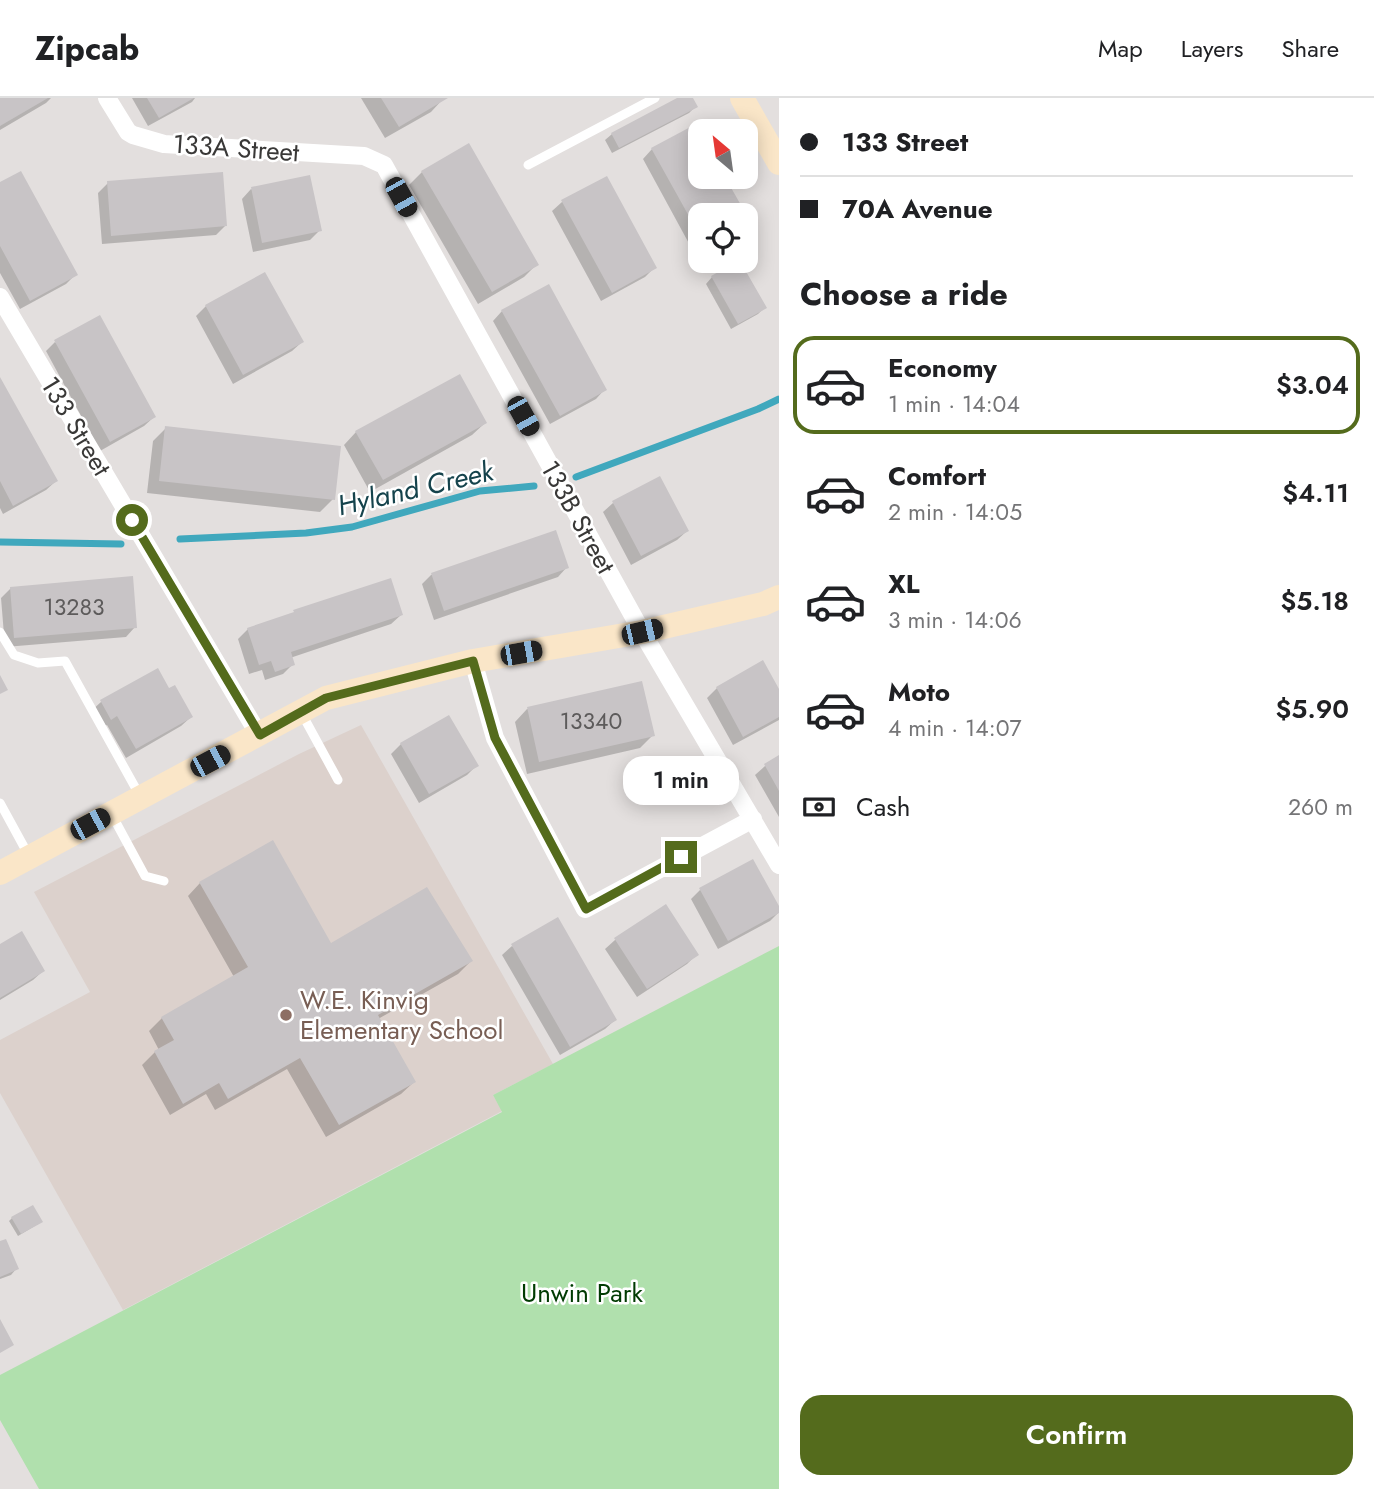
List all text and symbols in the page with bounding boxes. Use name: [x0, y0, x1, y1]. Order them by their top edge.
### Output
text: Zipcab: [35, 25, 139, 72]
text: Map: [1098, 31, 1143, 66]
text: Layers: [1181, 31, 1243, 66]
text: Share: [1281, 31, 1339, 66]
north arrow: [688, 119, 758, 189]
map controls: [688, 119, 758, 273]
text: 133 Street: [842, 123, 968, 161]
street label: 133A Street: [171, 125, 301, 171]
car: [382, 174, 421, 220]
text: 70A Avenue: [842, 190, 993, 228]
button: locate: [688, 203, 758, 273]
text: Choose a ride: [800, 271, 1008, 317]
text: Economy: [888, 349, 997, 387]
icon: car: [804, 354, 867, 417]
text: $3.04: [1276, 366, 1349, 404]
street label: 133 Street: [31, 369, 121, 484]
text: 1 min · 14:04: [888, 387, 1020, 421]
car: [504, 393, 543, 439]
water label: Hyland Creek: [333, 450, 498, 526]
street label: 133B Street: [531, 453, 625, 581]
text: Comfort: [888, 457, 986, 495]
icon: car: [804, 462, 867, 525]
text: $4.11: [1282, 474, 1349, 512]
text: 2 min · 14:05: [888, 495, 1022, 529]
route start: [116, 504, 148, 536]
text: XL: [888, 565, 920, 603]
icon: car: [804, 570, 867, 633]
text: $5.18: [1280, 582, 1349, 620]
house number: 13283: [43, 590, 105, 624]
text: 3 min · 14:06: [888, 603, 1022, 637]
car: [620, 617, 665, 647]
car: [499, 639, 544, 667]
text: Moto: [888, 673, 950, 711]
icon: car: [804, 678, 867, 741]
text: $5.90: [1275, 690, 1349, 728]
house number: 13340: [560, 704, 622, 738]
text: 4 min · 14:07: [888, 711, 1022, 745]
car: [187, 742, 234, 780]
callout: 1 min: [623, 756, 739, 804]
text: 1 min: [653, 763, 709, 797]
icon: cash: [800, 788, 838, 826]
text: Cash: [856, 788, 910, 826]
text: 260 m: [1288, 790, 1353, 824]
car: [67, 805, 114, 843]
route end: [665, 841, 697, 873]
place label: W.E. Kinvig Elementary School: [300, 981, 503, 1049]
marker: W.E. Kinvig Elementary School: [278, 1007, 294, 1023]
park label: Unwin Park: [521, 1274, 644, 1312]
button: Confirm: [800, 1395, 1353, 1475]

